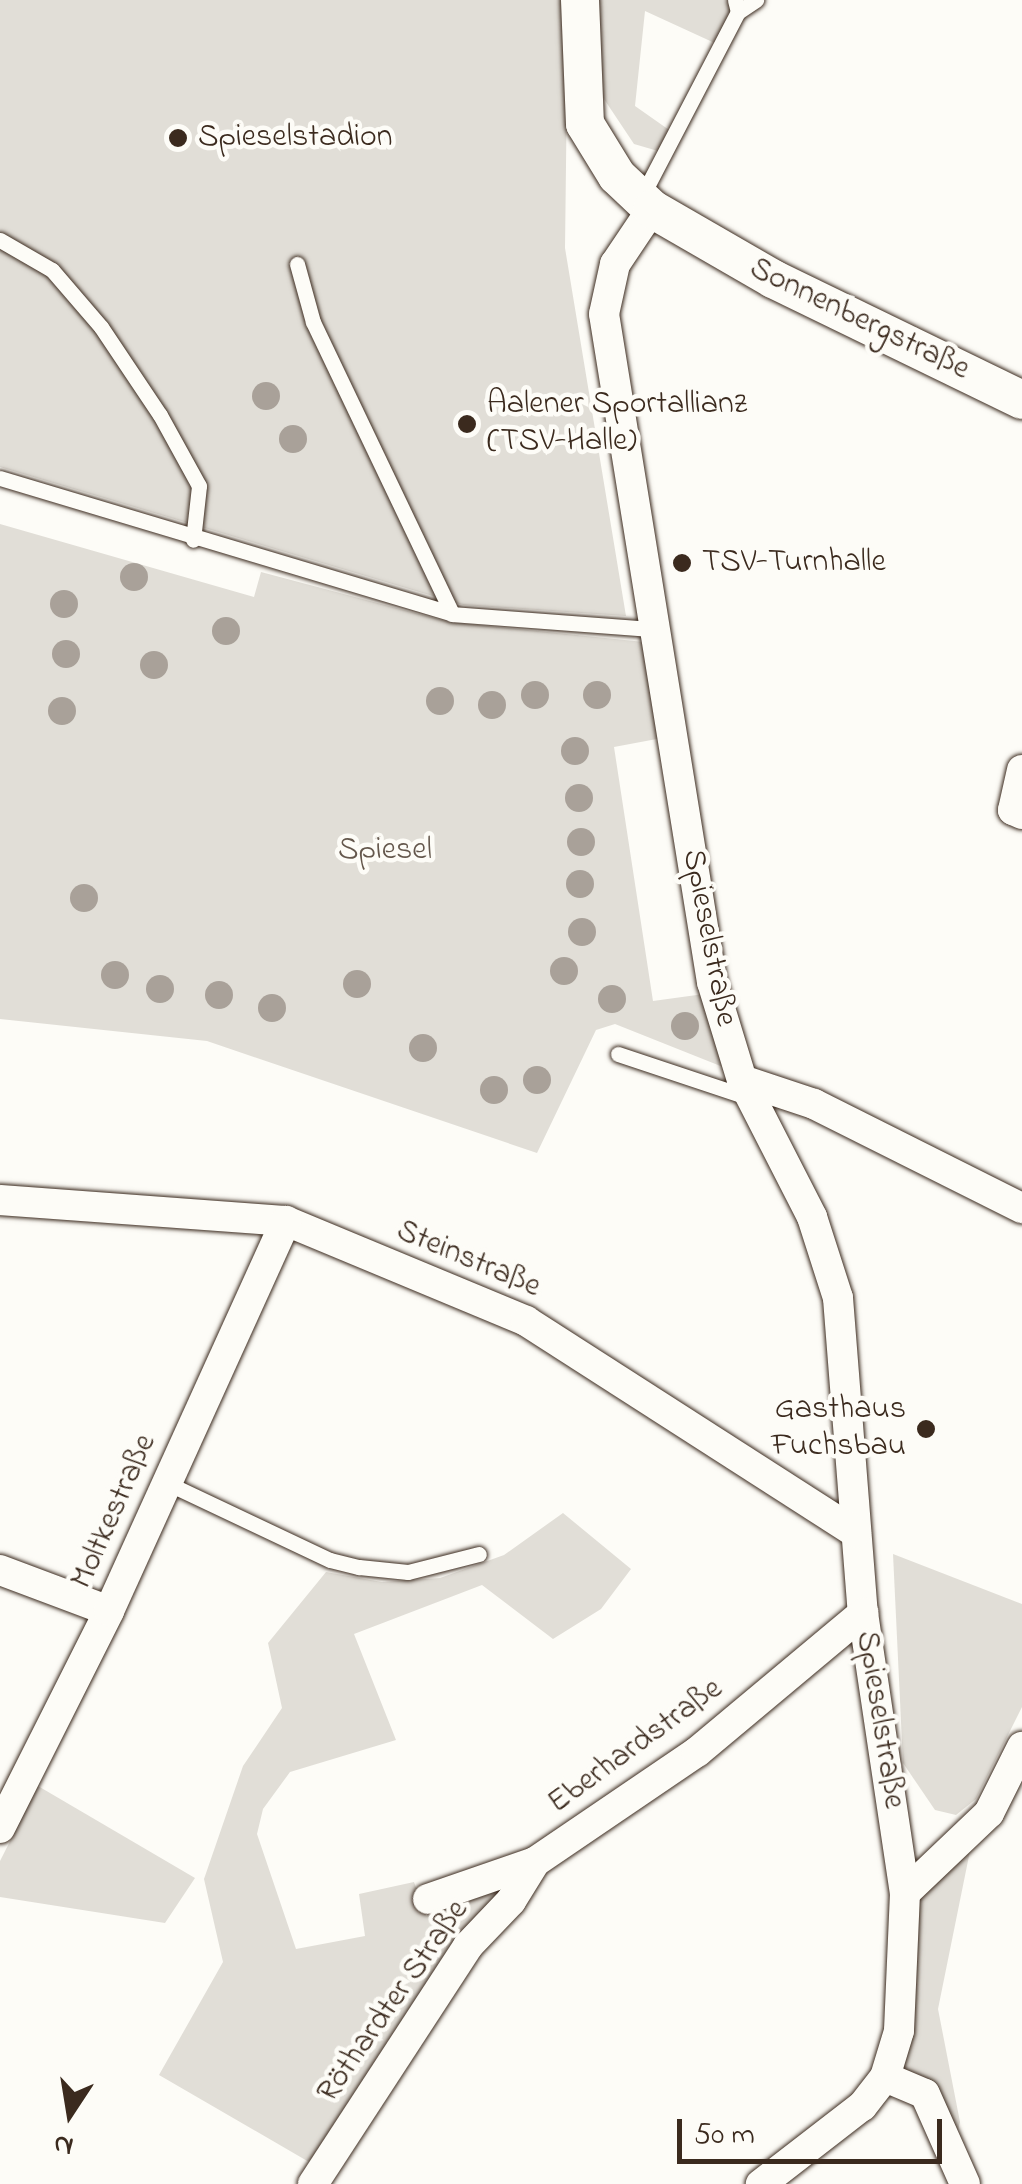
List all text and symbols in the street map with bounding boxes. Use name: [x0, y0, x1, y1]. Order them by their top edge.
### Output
place label: Spieselstadion: [198, 119, 393, 157]
marker: Spieselstadion: [167, 127, 189, 149]
street label: Sonnenbergstraße: [743, 250, 975, 390]
place label: Aalener Sportallianz (TSV-Halle): [487, 387, 747, 462]
marker: Aalener Sportallianz (TSV-Halle): [456, 413, 478, 435]
place label: TSV-Turnhalle: [702, 544, 886, 582]
marker: TSV-Turnhalle: [671, 552, 693, 574]
park label: Spiesel: [338, 832, 432, 870]
street label: Spieselstraße: [672, 846, 744, 1030]
street label: Steinstraße: [390, 1213, 546, 1307]
place label: Gasthaus Fuchsbau: [771, 1392, 906, 1467]
marker: Gasthaus Fuchsbau: [915, 1418, 937, 1440]
street label: Moltkestraße: [64, 1429, 166, 1595]
street label: Spieselstraße: [846, 1628, 912, 1812]
street label: Eberhardstraße: [541, 1671, 731, 1823]
street label: Röthardter Straße: [310, 1893, 478, 2111]
north arrow: [20, 2064, 120, 2164]
scale bar: [682, 2099, 947, 2161]
text: 50 m: [694, 2114, 755, 2158]
text: N: [50, 2122, 77, 2166]

